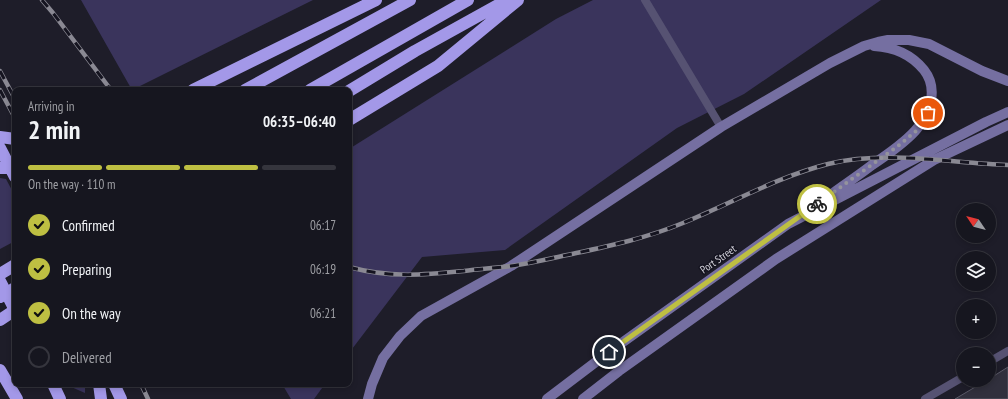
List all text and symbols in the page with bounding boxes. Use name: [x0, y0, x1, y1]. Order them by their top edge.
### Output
pin: [911, 96, 945, 130]
text: Arriving in: [28, 98, 75, 115]
icon: bag: [917, 102, 939, 124]
text: 06:35–06:40: [263, 112, 336, 131]
text: 2 min: [28, 113, 81, 146]
text: On the way · 110 m: [28, 176, 115, 193]
courier: [797, 184, 837, 224]
icon: bike: [806, 193, 828, 215]
north arrow: [956, 203, 996, 243]
map controls: [956, 203, 996, 387]
icon: check: [28, 214, 50, 236]
text: Confirmed: [62, 216, 115, 235]
text: 06:17: [310, 217, 336, 234]
street label: Port Street: [697, 242, 739, 276]
button: layers: [956, 251, 996, 291]
icon: check: [28, 258, 50, 280]
text: Preparing: [62, 260, 112, 279]
text: 06:19: [310, 261, 336, 278]
button: +: [956, 299, 996, 339]
icon: check: [28, 302, 50, 324]
text: On the way: [62, 304, 121, 323]
text: 06:21: [310, 305, 336, 322]
pin: [592, 335, 626, 369]
icon: home: [598, 341, 620, 363]
button: −: [956, 347, 996, 387]
text: Delivered: [62, 348, 112, 367]

